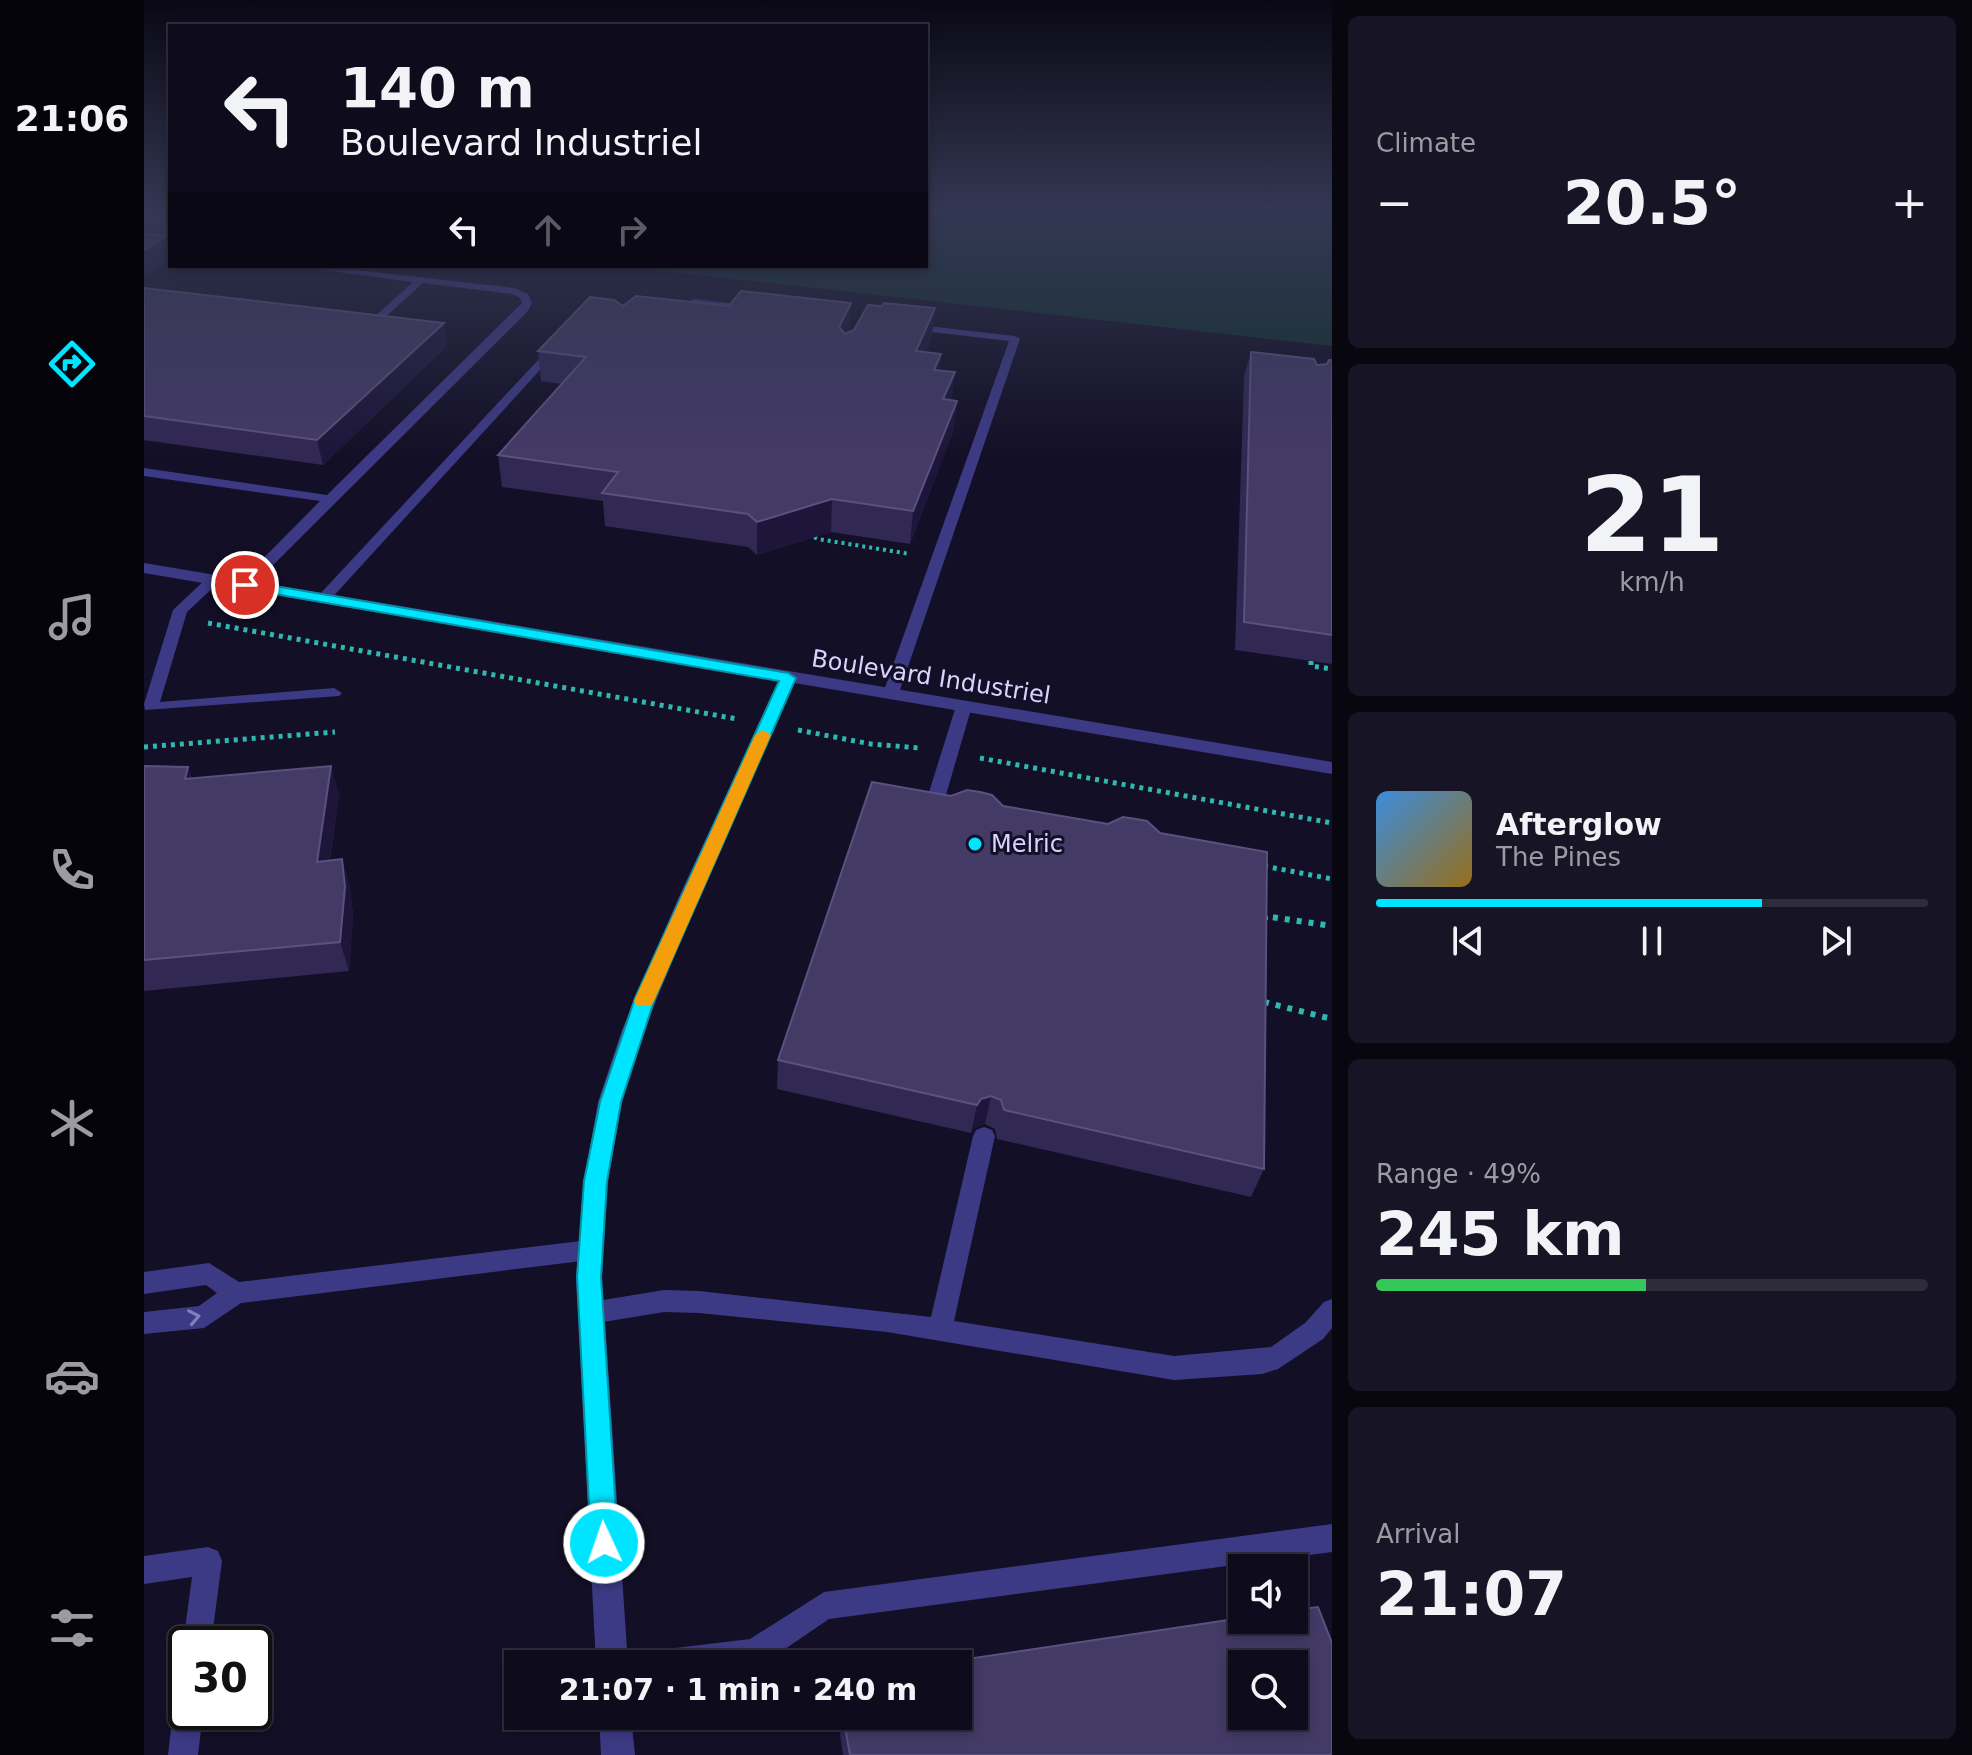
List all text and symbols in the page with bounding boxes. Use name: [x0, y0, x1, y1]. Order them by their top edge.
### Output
text: 140 m: [340, 55, 535, 120]
icon: left: [208, 56, 312, 160]
text: 21:06: [15, 98, 129, 139]
text: Boulevard Industriel: [340, 122, 702, 163]
text: Climate: [1376, 128, 1476, 158]
text: 20.5°: [1563, 168, 1741, 238]
text: −: [1376, 177, 1413, 228]
text: +: [1891, 177, 1928, 228]
icon: left: [442, 208, 486, 252]
icon: ahead: [526, 208, 570, 252]
icon: right: [610, 208, 654, 252]
icon: directions: [44, 336, 100, 392]
text: 21: [1580, 454, 1724, 576]
pin: [211, 551, 279, 619]
icon: arrive: [223, 563, 267, 607]
text: km/h: [1619, 567, 1685, 597]
icon: music: [44, 589, 100, 645]
street label: Boulevard Industriel: [809, 644, 1053, 710]
text: Afterglow: [1496, 807, 1662, 842]
place label: Melric: [991, 830, 1063, 858]
marker: Melric: [966, 835, 984, 853]
icon: phone: [44, 842, 100, 898]
text: The Pines: [1496, 842, 1621, 872]
icon: previous: [1446, 919, 1490, 963]
icon: pause: [1630, 919, 1674, 963]
icon: next: [1814, 919, 1858, 963]
icon: climate: [44, 1095, 100, 1151]
text: Range · 49%: [1376, 1159, 1541, 1189]
text: 245 km: [1376, 1199, 1625, 1269]
one-way arrow: [186, 1309, 200, 1326]
icon: car: [44, 1348, 100, 1404]
position arrow: [562, 1501, 646, 1585]
text: Arrival: [1376, 1519, 1460, 1549]
map controls: [1228, 1554, 1308, 1730]
button: sound: [1228, 1554, 1308, 1634]
text: 21:07: [1376, 1559, 1567, 1629]
icon: filters: [44, 1600, 100, 1656]
speed limit sign: 30: [168, 1626, 272, 1730]
button: search: [1228, 1650, 1308, 1730]
text: 21:07 · 1 min · 240 m: [559, 1672, 917, 1707]

